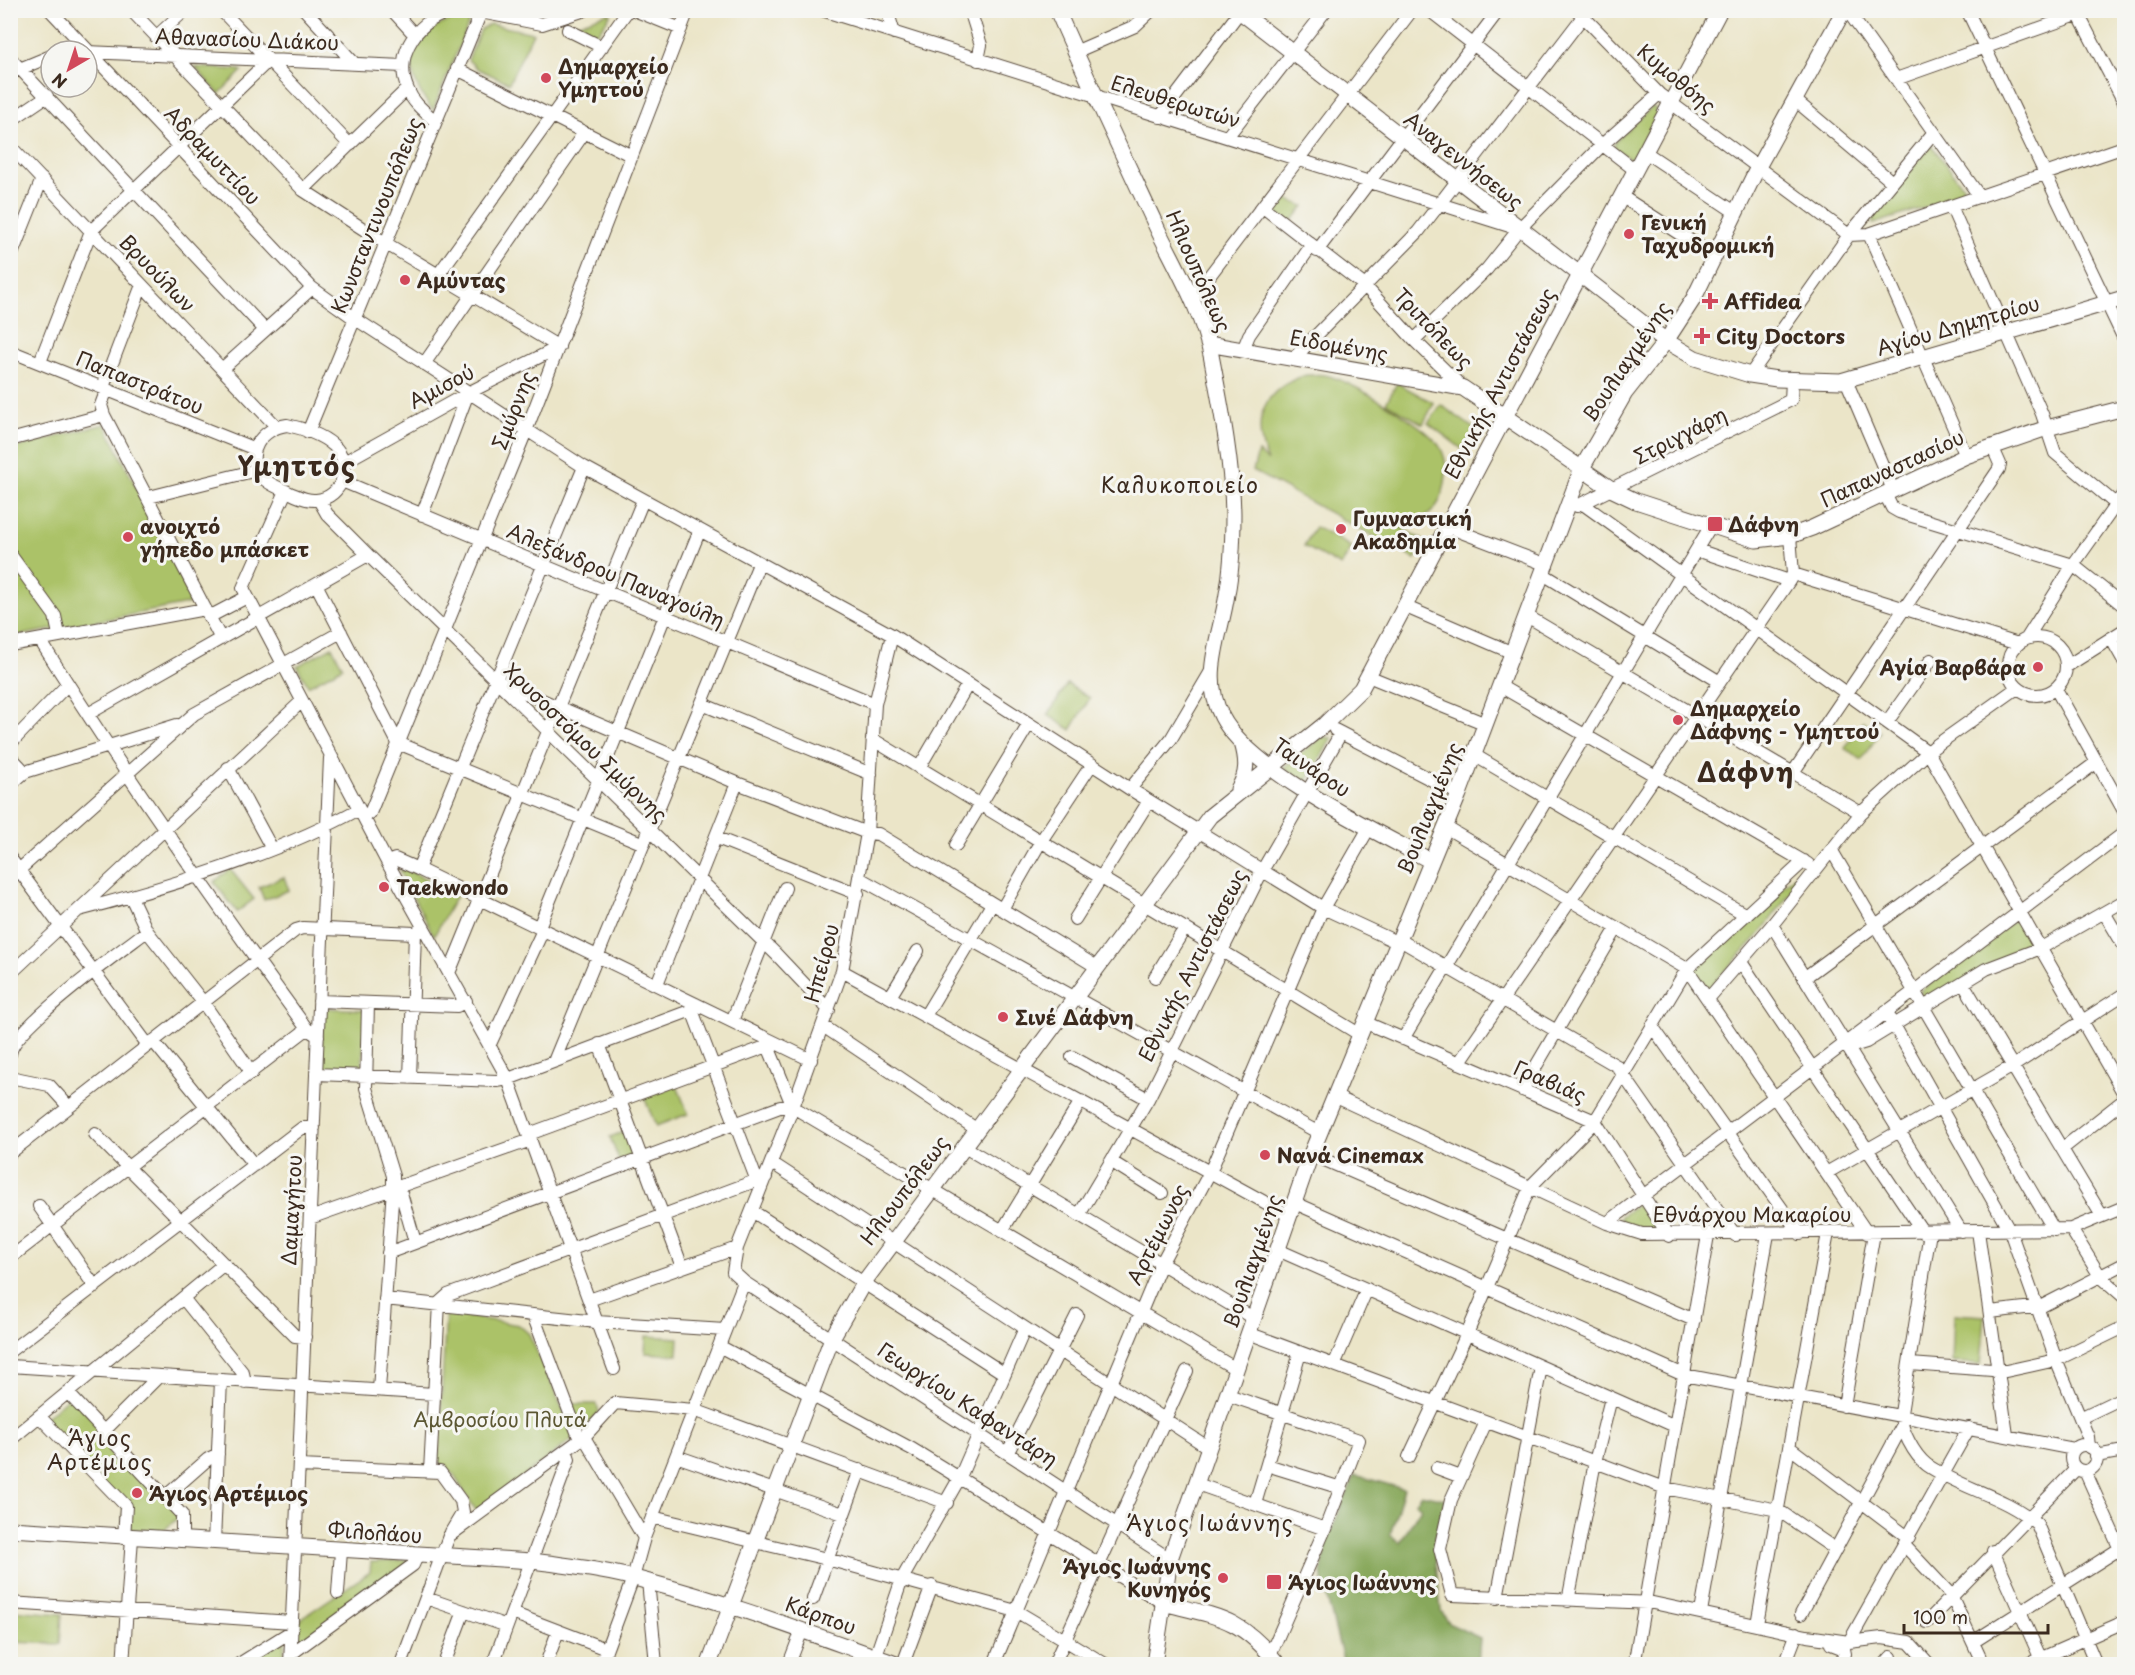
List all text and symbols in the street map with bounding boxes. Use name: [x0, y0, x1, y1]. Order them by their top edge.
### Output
street label: Αθανασίου Διάκου: [155, 21, 339, 57]
street label: Κυμοθόης: [1631, 36, 1723, 120]
north arrow: [39, 39, 99, 99]
place label: Δημαρχείο Υμηττού: [558, 51, 669, 104]
street label: Ελευθερωτών: [1107, 67, 1245, 135]
text: N: [46, 68, 71, 95]
marker: Δημαρχείο Υμηττού: [539, 71, 553, 85]
street label: Αδραμυττίου: [158, 99, 268, 211]
street label: Αναγεννήσεως: [1398, 104, 1530, 216]
street label: Κωνσταντινουπόλεως: [323, 112, 429, 318]
street label: Ηλιουπόλεως: [1159, 205, 1239, 337]
place label: Γενική Ταχυδρομική: [1641, 207, 1774, 260]
street label: Βρυούλων: [113, 227, 203, 319]
marker: Γενική Ταχυδρομική: [1622, 227, 1636, 241]
place label: Αμύντας: [417, 265, 506, 295]
marker: Αμύντας: [398, 273, 412, 287]
street label: Τριπόλεως: [1387, 281, 1481, 375]
street label: Εθνικής Αντιστάσεως: [1436, 282, 1562, 484]
place label: Affidea: [1723, 286, 1802, 316]
street label: Αγίου Δημητρίου: [1873, 287, 2043, 363]
marker: Affidea: [1701, 292, 1719, 310]
street label: Βουλιαγμένης: [1575, 295, 1677, 427]
place label: City Doctors: [1716, 321, 1846, 351]
street label: Ειδομένης: [1287, 322, 1391, 368]
marker: City Doctors: [1693, 327, 1711, 345]
street label: Παπαστράτου: [72, 343, 208, 421]
street label: Αμισού: [403, 356, 479, 416]
street label: Σμύρνης: [484, 366, 542, 454]
street label: Στριγγάρη: [1628, 399, 1732, 471]
street label: Παπαναστασίου: [1815, 422, 1969, 514]
district label: Υμηττός: [237, 446, 357, 485]
district label: Καλυκοποιείο: [1101, 468, 1259, 500]
place label: Γυμναστική Ακαδημία: [1352, 503, 1472, 556]
place label: Δάφνη: [1728, 509, 1799, 539]
place label: ανοιχτό γήπεδο μπάσκετ: [140, 511, 309, 564]
street label: Αλεξάνδρου Παναγούλη: [502, 515, 730, 635]
marker: Δάφνη: [1706, 515, 1724, 533]
marker: Γυμναστική Ακαδημία: [1334, 522, 1348, 536]
marker: ανοιχτό γήπεδο μπάσκετ: [121, 530, 135, 544]
place label: Αγία Βαρβάρα: [1878, 652, 2026, 682]
street label: Χρυσοστόμου Σμύρνης: [497, 656, 675, 828]
marker: Αγία Βαρβάρα: [2031, 660, 2045, 674]
place label: Δημαρχείο Δάφνης - Υμηττού: [1690, 693, 1879, 746]
marker: Δημαρχείο Δάφνης - Υμηττού: [1671, 713, 1685, 727]
street label: Ταινάρου: [1267, 730, 1357, 804]
street label: Βουλιαγμένης: [1389, 738, 1469, 878]
district label: Δάφνη: [1697, 752, 1795, 791]
street label: Εθνικής Αντιστάσεως: [1130, 863, 1254, 1067]
place label: Taekwondo: [396, 872, 509, 902]
marker: Taekwondo: [377, 880, 391, 894]
street label: Ηπείρου: [796, 920, 846, 1006]
place label: Σινέ Δάφνη: [1015, 1002, 1134, 1032]
marker: Σινέ Δάφνη: [996, 1010, 1010, 1024]
street label: Γραβιάς: [1509, 1052, 1591, 1110]
street label: Ηλιουπόλεως: [853, 1129, 955, 1251]
place label: Νανά Cinemax: [1277, 1140, 1424, 1170]
marker: Νανά Cinemax: [1258, 1148, 1272, 1162]
street label: Δαμαγήτου: [273, 1154, 309, 1266]
street label: Αρτέμωνος: [1119, 1178, 1195, 1290]
street label: Βουλιαγμένης: [1215, 1190, 1289, 1332]
street label: Εθνάρχου Μακαρίου: [1653, 1199, 1851, 1229]
street label: Γεωργίου Καφαντάρη: [872, 1334, 1064, 1474]
park label: Αμβροσίου Πλυτά: [413, 1404, 587, 1434]
district label: Άγιος Αρτέμιος: [47, 1421, 153, 1477]
place label: Άγιος Αρτέμιος: [149, 1478, 308, 1508]
marker: Άγιος Αρτέμιος: [130, 1486, 144, 1500]
district label: Άγιος Ιωάννης: [1126, 1506, 1294, 1538]
street label: Φιλολάου: [327, 1514, 423, 1550]
place label: Άγιος Ιωάννης Κυνηγός: [1063, 1551, 1211, 1604]
place label: Άγιος Ιωάννης: [1288, 1567, 1436, 1597]
marker: Άγιος Ιωάννης Κυνηγός: [1216, 1571, 1230, 1585]
marker: Άγιος Ιωάννης: [1265, 1573, 1283, 1591]
street label: Κάρπου: [781, 1588, 861, 1642]
scale bar: [1904, 1597, 2048, 1635]
text: 100 m: [1913, 1603, 1968, 1630]

